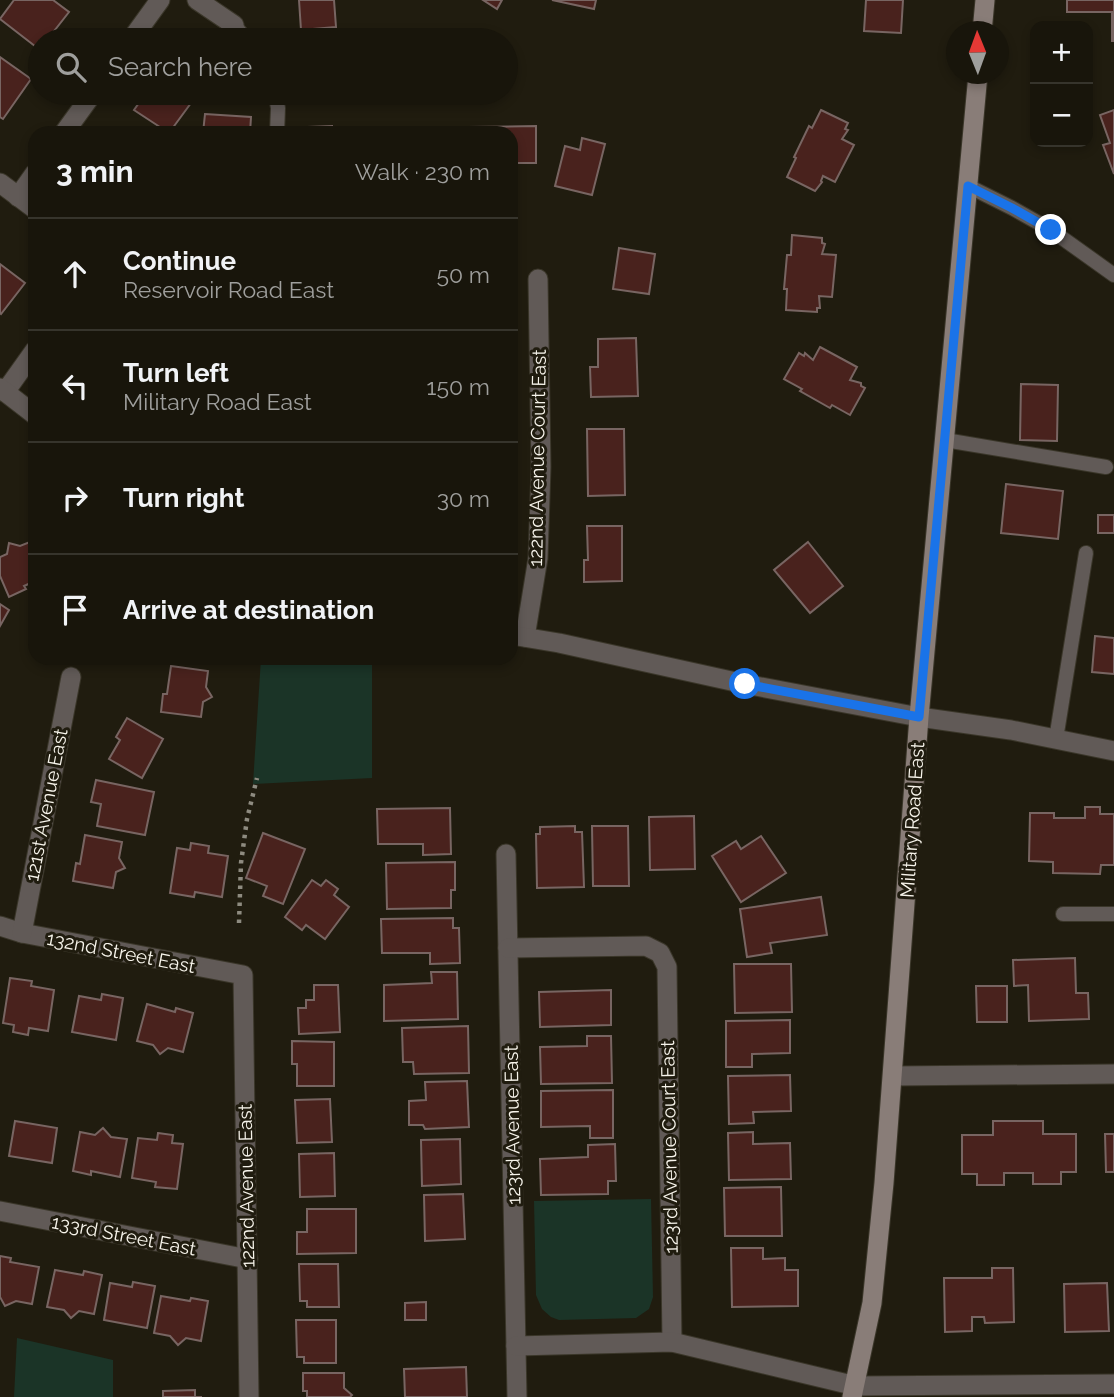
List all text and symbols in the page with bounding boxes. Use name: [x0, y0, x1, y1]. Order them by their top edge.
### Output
north arrow: [946, 21, 1009, 84]
map controls: [1030, 21, 1093, 147]
button: +: [1030, 21, 1093, 84]
search box: [28, 28, 518, 105]
icon: search: [52, 48, 90, 86]
text: Search here: [108, 52, 252, 82]
button: −: [1030, 84, 1093, 147]
text: 3 min: [56, 154, 134, 189]
text: Walk · 230 m: [355, 158, 490, 185]
route end: [1035, 214, 1066, 245]
text: Continue: [123, 246, 236, 276]
icon: ahead: [56, 255, 94, 293]
text: 50 m: [436, 261, 490, 288]
text: Reservoir Road East: [123, 276, 334, 303]
street label: 122nd Avenue Court East: [524, 348, 550, 567]
text: Turn left: [123, 358, 229, 388]
icon: left: [56, 367, 94, 405]
text: 150 m: [427, 373, 490, 400]
text: Military Road East: [123, 388, 312, 415]
icon: right: [56, 479, 94, 517]
text: Turn right: [123, 483, 244, 513]
text: 30 m: [437, 485, 490, 512]
icon: arrive: [56, 591, 94, 629]
text: Arrive at destination: [123, 595, 374, 625]
route start: [729, 668, 760, 699]
street label: 121st Avenue East: [20, 726, 72, 883]
street label: Military Road East: [896, 741, 928, 899]
street label: 132nd Street East: [45, 927, 198, 977]
street label: 123rd Avenue Court East: [656, 1040, 682, 1254]
street label: 123rd Avenue East: [500, 1044, 524, 1205]
street label: 122nd Avenue East: [234, 1103, 258, 1268]
street label: 133rd Street East: [50, 1210, 199, 1260]

